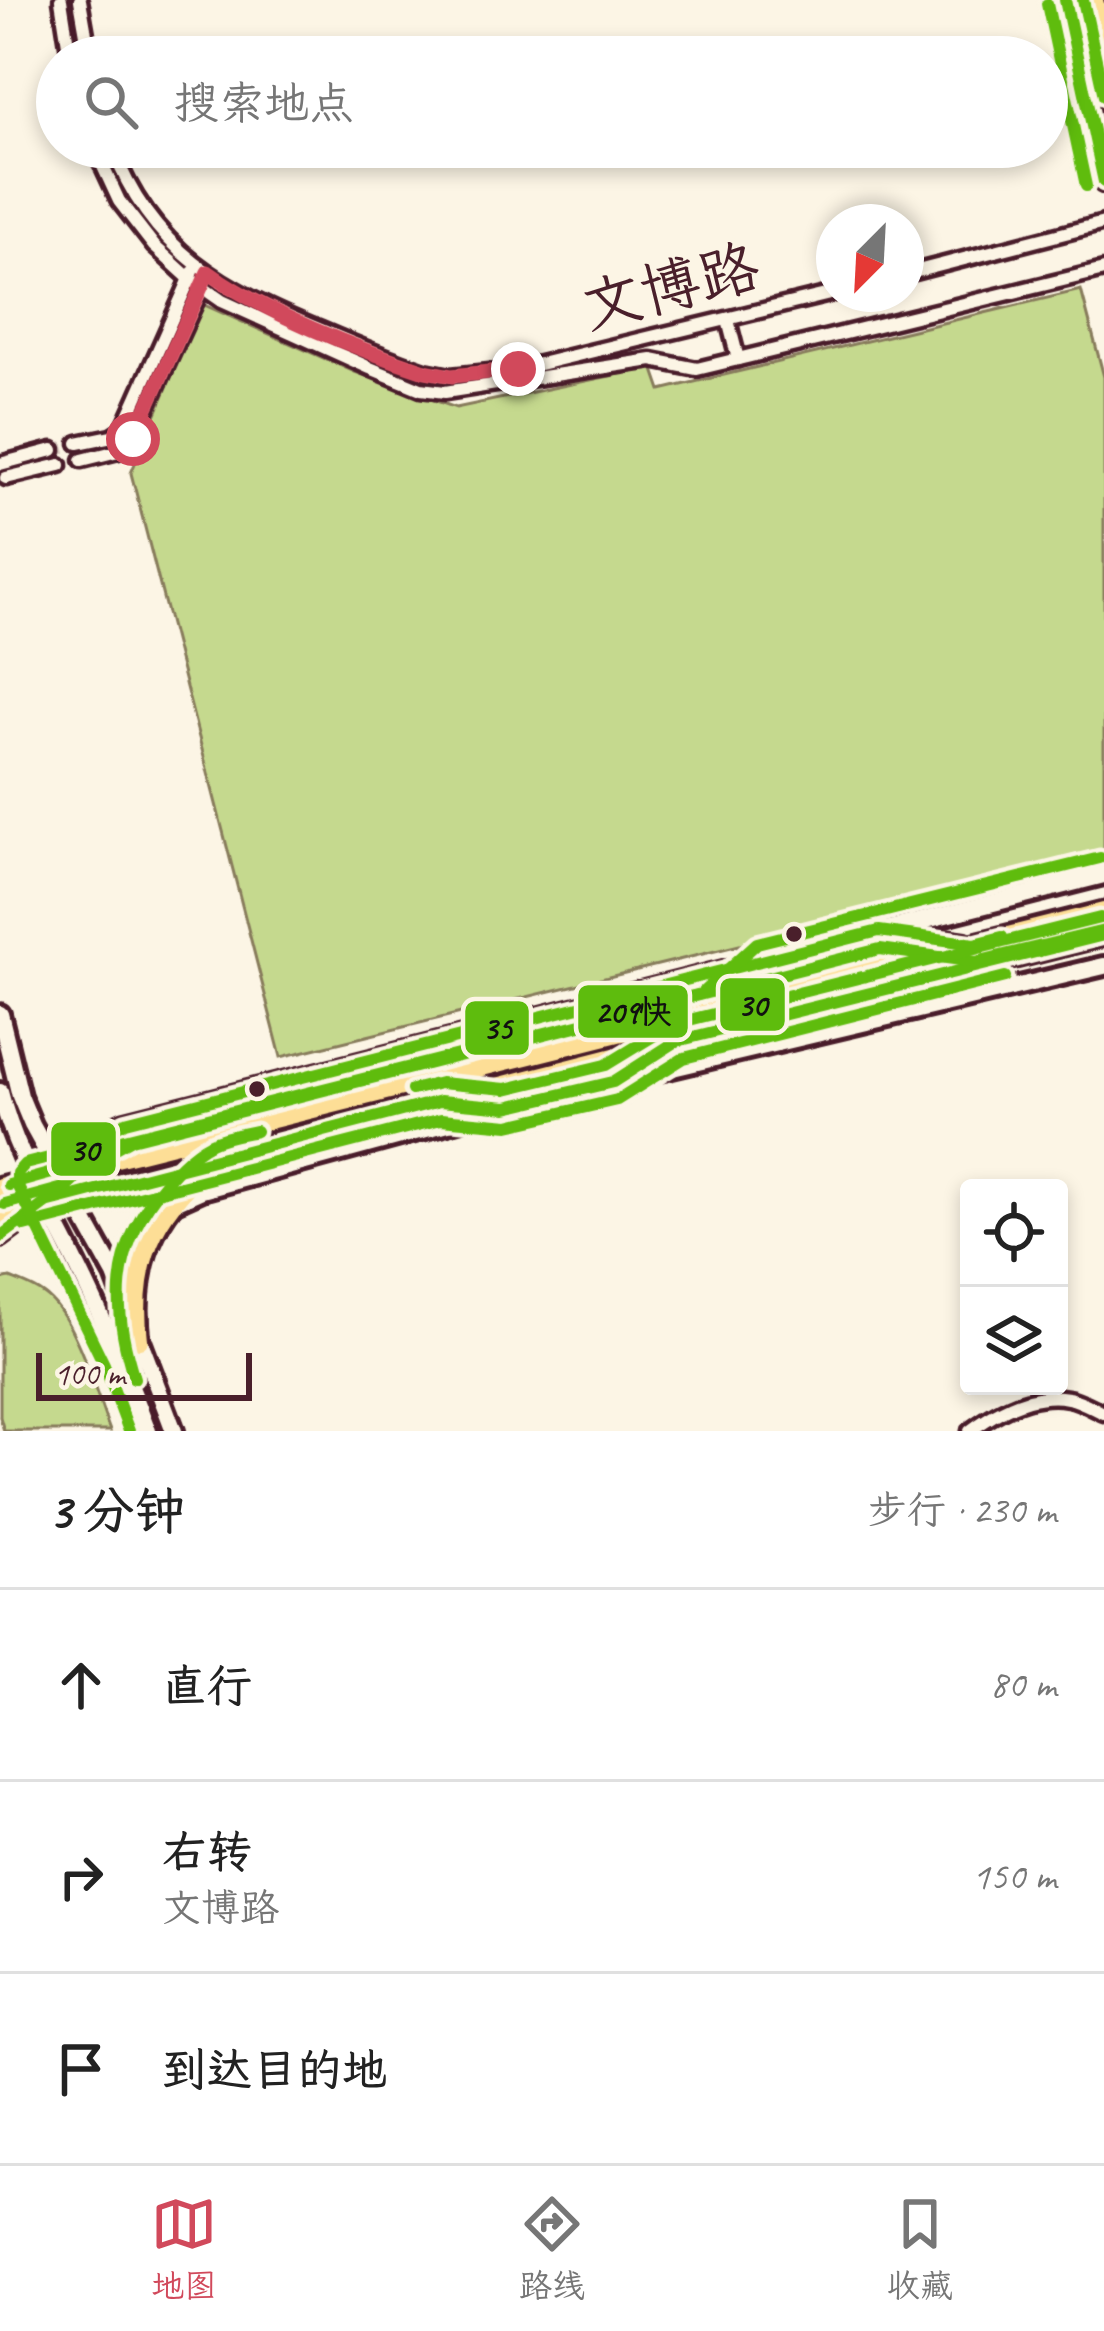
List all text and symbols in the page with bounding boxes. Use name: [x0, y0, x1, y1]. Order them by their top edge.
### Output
search box: [36, 36, 1068, 168]
icon: search: [78, 69, 144, 135]
text: 搜索地点: [174, 75, 354, 132]
north arrow: [816, 204, 924, 312]
street label: 文博路: [574, 228, 767, 346]
route end: [491, 342, 545, 396]
route start: [106, 412, 160, 466]
unlabelled marker: [783, 923, 805, 945]
line badge: 30: [718, 976, 787, 1033]
line badge: 209快: [576, 983, 690, 1040]
text: 30: [737, 984, 770, 1026]
text: 209快: [594, 991, 672, 1033]
line badge: 35: [463, 999, 531, 1057]
text: 35: [482, 1007, 514, 1049]
unlabelled marker: [246, 1078, 268, 1100]
line badge: 30: [49, 1120, 118, 1178]
text: 30: [69, 1129, 102, 1171]
map controls: [960, 1179, 1068, 1395]
button: locate: [960, 1179, 1068, 1287]
button: layers: [960, 1287, 1068, 1395]
scale bar: [36, 1347, 252, 1400]
text: 100 m: [54, 1353, 125, 1395]
text: 3 分钟: [48, 1479, 185, 1543]
text: 步行 · 230 m: [868, 1486, 1056, 1535]
icon: ahead: [48, 1652, 114, 1718]
text: 直行: [162, 1658, 252, 1715]
text: 80 m: [990, 1660, 1056, 1709]
text: 右转: [162, 1824, 252, 1881]
icon: right: [48, 1844, 114, 1910]
text: 150 m: [972, 1852, 1056, 1901]
text: 文博路: [162, 1884, 279, 1933]
icon: arrive: [48, 2036, 114, 2102]
text: 到达目的地: [162, 2042, 387, 2099]
tab: 地图: [151, 2191, 217, 2307]
tab: 路线: [519, 2191, 585, 2307]
tab: 收藏: [887, 2191, 953, 2307]

